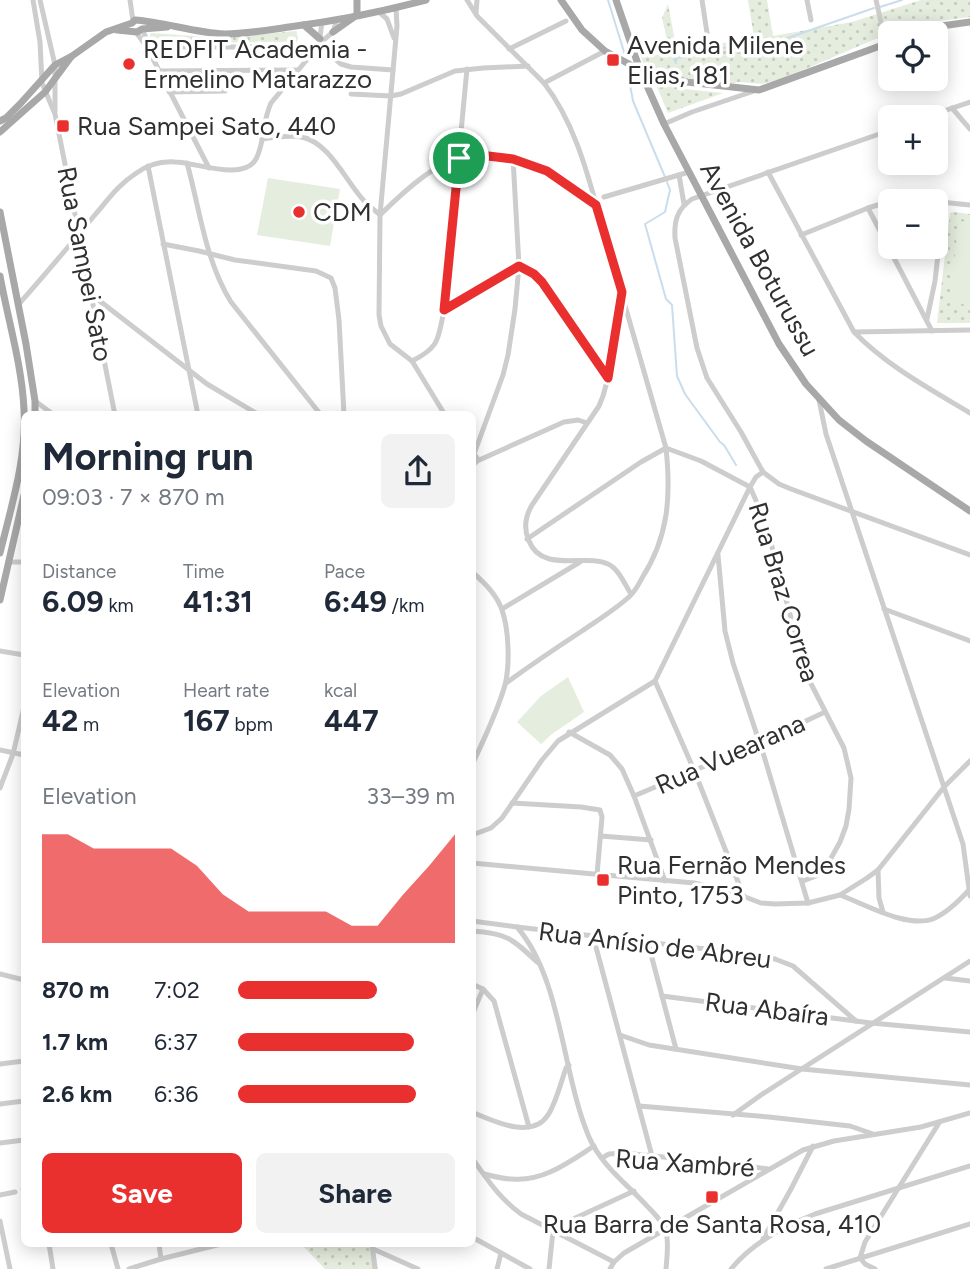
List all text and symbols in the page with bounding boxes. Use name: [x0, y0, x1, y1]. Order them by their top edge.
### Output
map controls: [878, 21, 948, 259]
button: locate: [878, 21, 948, 91]
place label: Avenida Milene Elias, 181: [627, 29, 804, 91]
place label: REDFIT Academia - Ermelino Matarazzo: [143, 33, 372, 95]
marker: Avenida Milene Elias, 181: [605, 52, 621, 68]
marker: REDFIT Academia - Ermelino Matarazzo: [121, 56, 137, 72]
button: +: [878, 105, 948, 175]
place label: Rua Sampei Sato, 440: [77, 110, 336, 142]
marker: Rua Sampei Sato, 440: [55, 118, 71, 134]
pin: [429, 128, 489, 188]
icon: arrive: [440, 139, 478, 177]
street label: Avenida Boturussu: [693, 156, 827, 362]
street label: Rua Sampei Sato: [50, 164, 120, 364]
button: −: [878, 189, 948, 259]
place label: CDM: [313, 196, 372, 228]
marker: CDM: [291, 204, 307, 220]
text: Morning run: [42, 434, 254, 480]
button: share: [381, 434, 455, 508]
text: 09:03 · 7 × 870 m: [42, 483, 225, 511]
street label: Rua Braz Correa: [741, 498, 827, 686]
text: Distance: [42, 560, 116, 583]
text: Time: [183, 560, 224, 583]
text: Pace: [324, 560, 365, 583]
text: 6.09: [42, 583, 104, 620]
text: 41:31: [183, 583, 253, 620]
text: 6:49: [324, 583, 387, 620]
text: km: [104, 594, 134, 617]
text: /km: [387, 594, 424, 617]
text: Elevation: [42, 679, 120, 702]
text: Heart rate: [183, 679, 269, 702]
text: kcal: [324, 679, 357, 702]
text: 42: [42, 702, 78, 739]
text: 167: [183, 702, 230, 739]
text: 447: [324, 702, 379, 739]
street label: Rua Vuearana: [650, 707, 810, 801]
text: m: [78, 713, 99, 736]
text: bpm: [230, 713, 273, 736]
text: Elevation: [42, 782, 137, 810]
text: 33–39 m: [367, 782, 455, 810]
place label: Rua Fernão Mendes Pinto, 1753: [617, 849, 846, 911]
marker: Rua Fernão Mendes Pinto, 1753: [595, 872, 611, 888]
street label: Rua Anísio de Abreu: [537, 915, 773, 975]
text: 870 m: [42, 976, 109, 1004]
text: 7:02: [154, 976, 200, 1004]
street label: Rua Abaíra: [703, 986, 831, 1032]
text: 1.7 km: [42, 1028, 108, 1056]
text: 6:37: [154, 1028, 198, 1056]
text: 2.6 km: [42, 1080, 112, 1108]
text: 6:36: [154, 1080, 198, 1108]
street label: Rua Xambré: [614, 1142, 756, 1184]
button: Save: [42, 1153, 242, 1233]
button: Share: [256, 1153, 455, 1233]
marker: Rua Barra de Santa Rosa, 410: [704, 1189, 720, 1205]
place label: Rua Barra de Santa Rosa, 410: [543, 1208, 881, 1240]

